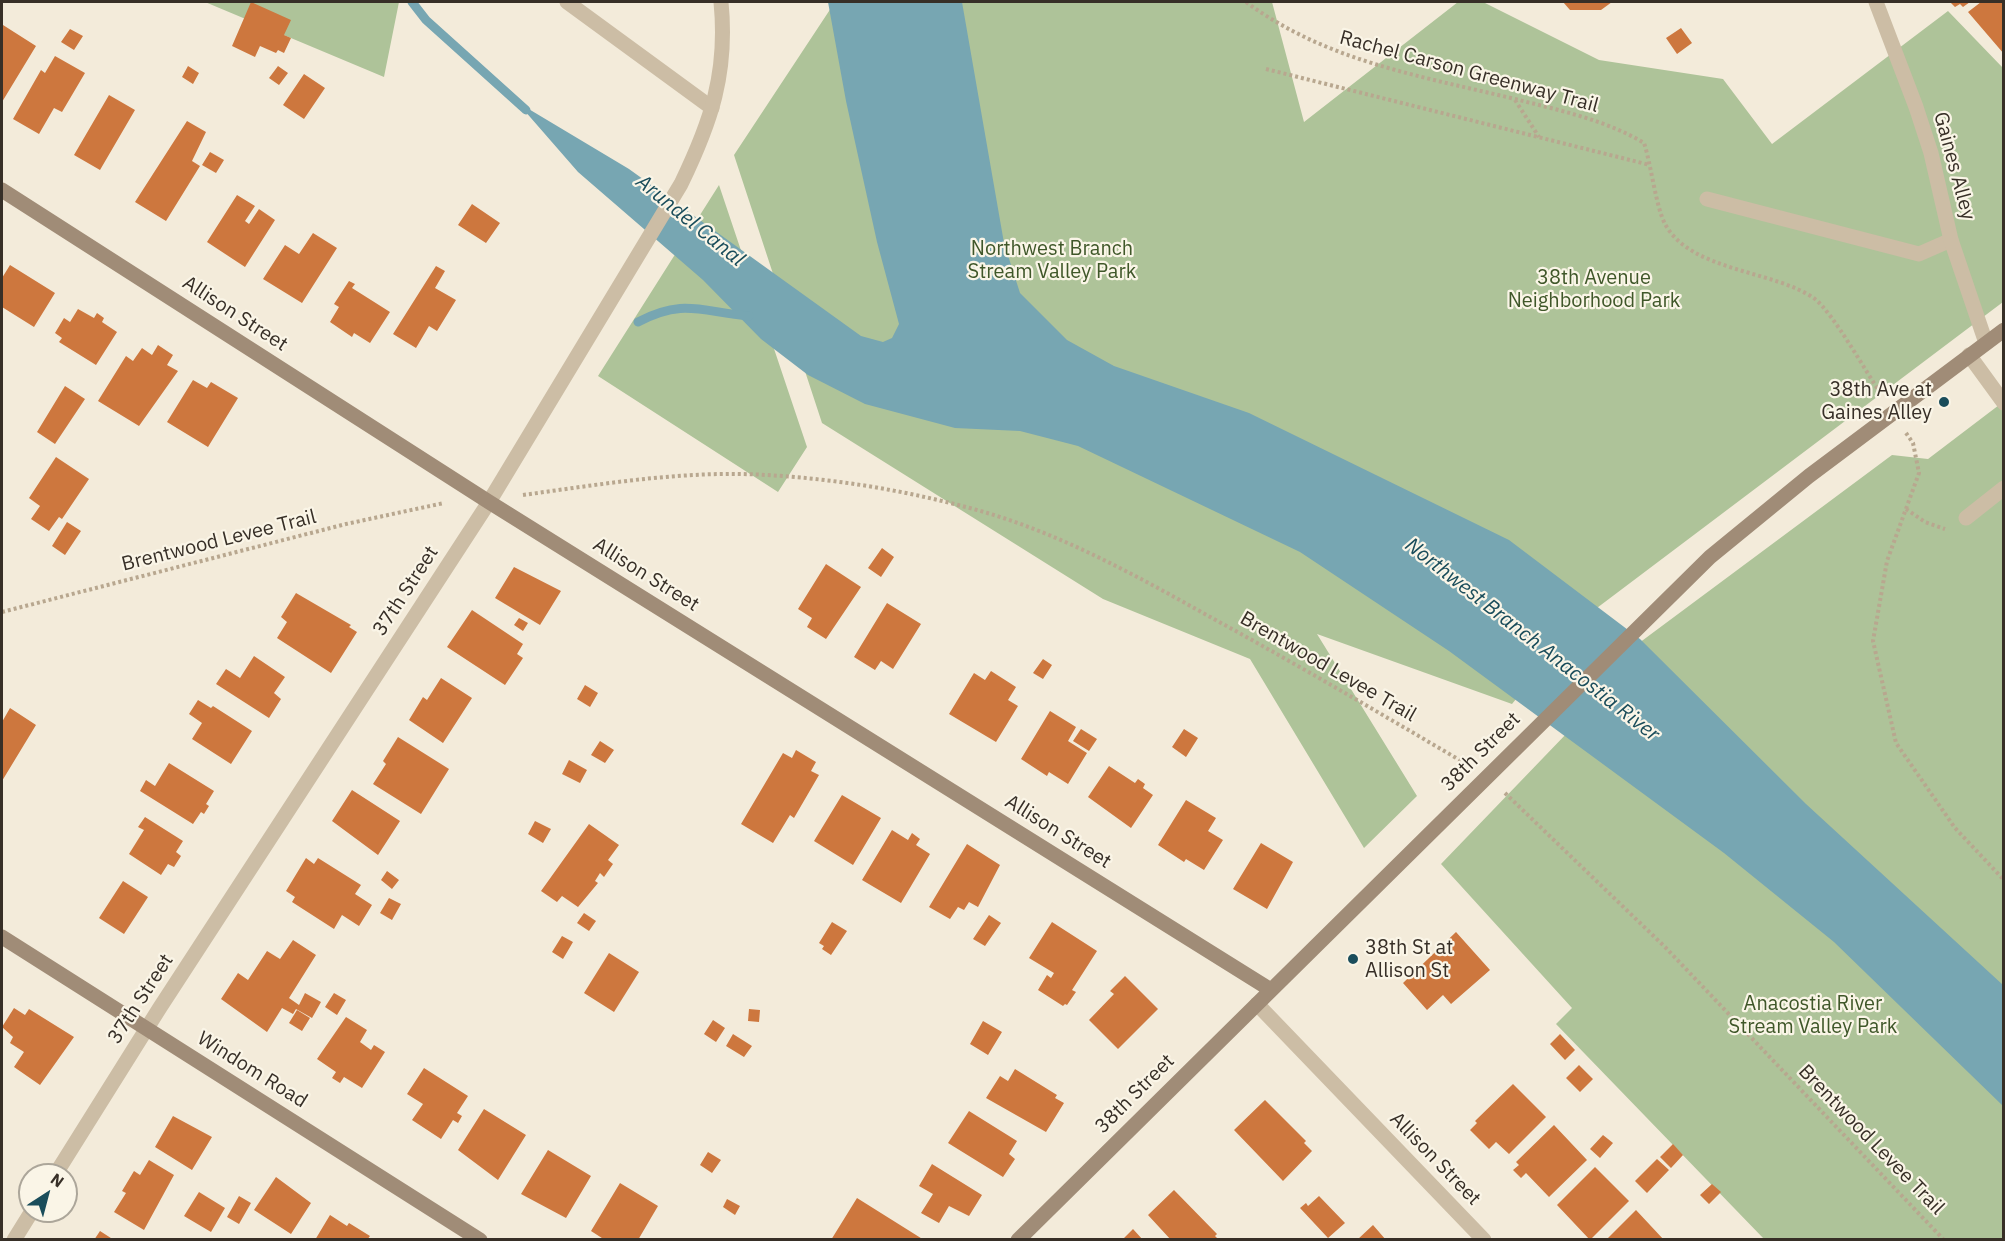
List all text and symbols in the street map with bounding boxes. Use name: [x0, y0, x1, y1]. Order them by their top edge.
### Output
street label: Rachel Carson Greenway Trail: [1337, 26, 1601, 118]
street label: Gaines Alley: [1928, 109, 1980, 223]
water label: Arundel Canal: [631, 170, 749, 272]
park label: Northwest Branch Stream Valley Park: [968, 237, 1136, 284]
park label: 38th Avenue Neighborhood Park: [1508, 266, 1680, 313]
street label: Allison Street: [178, 271, 292, 357]
place label: 38th Ave at Gaines Alley: [1821, 378, 1932, 425]
marker: 38th Ave at Gaines Alley: [1937, 395, 1951, 409]
street label: Brentwood Levee Trail: [119, 505, 319, 577]
street label: Allison Street: [589, 533, 703, 617]
water label: Northwest Branch Anacostia River: [1400, 533, 1664, 747]
street label: 37th Street: [368, 542, 444, 640]
street label: Brentwood Levee Trail: [1236, 607, 1420, 727]
street label: 38th Street: [1436, 707, 1526, 797]
street label: Allison Street: [1001, 790, 1115, 874]
place label: 38th St at Allison St: [1365, 936, 1453, 983]
street label: 37th Street: [103, 950, 179, 1048]
marker: 38th St at Allison St: [1346, 952, 1360, 966]
park label: Anacostia River Stream Valley Park: [1729, 992, 1897, 1039]
street label: Windom Road: [193, 1027, 311, 1113]
street label: 38th Street: [1090, 1049, 1180, 1139]
street label: Brentwood Levee Trail: [1793, 1060, 1949, 1220]
street label: Allison Street: [1385, 1107, 1485, 1211]
north arrow: [18, 1163, 78, 1223]
text: N: [47, 1169, 68, 1192]

